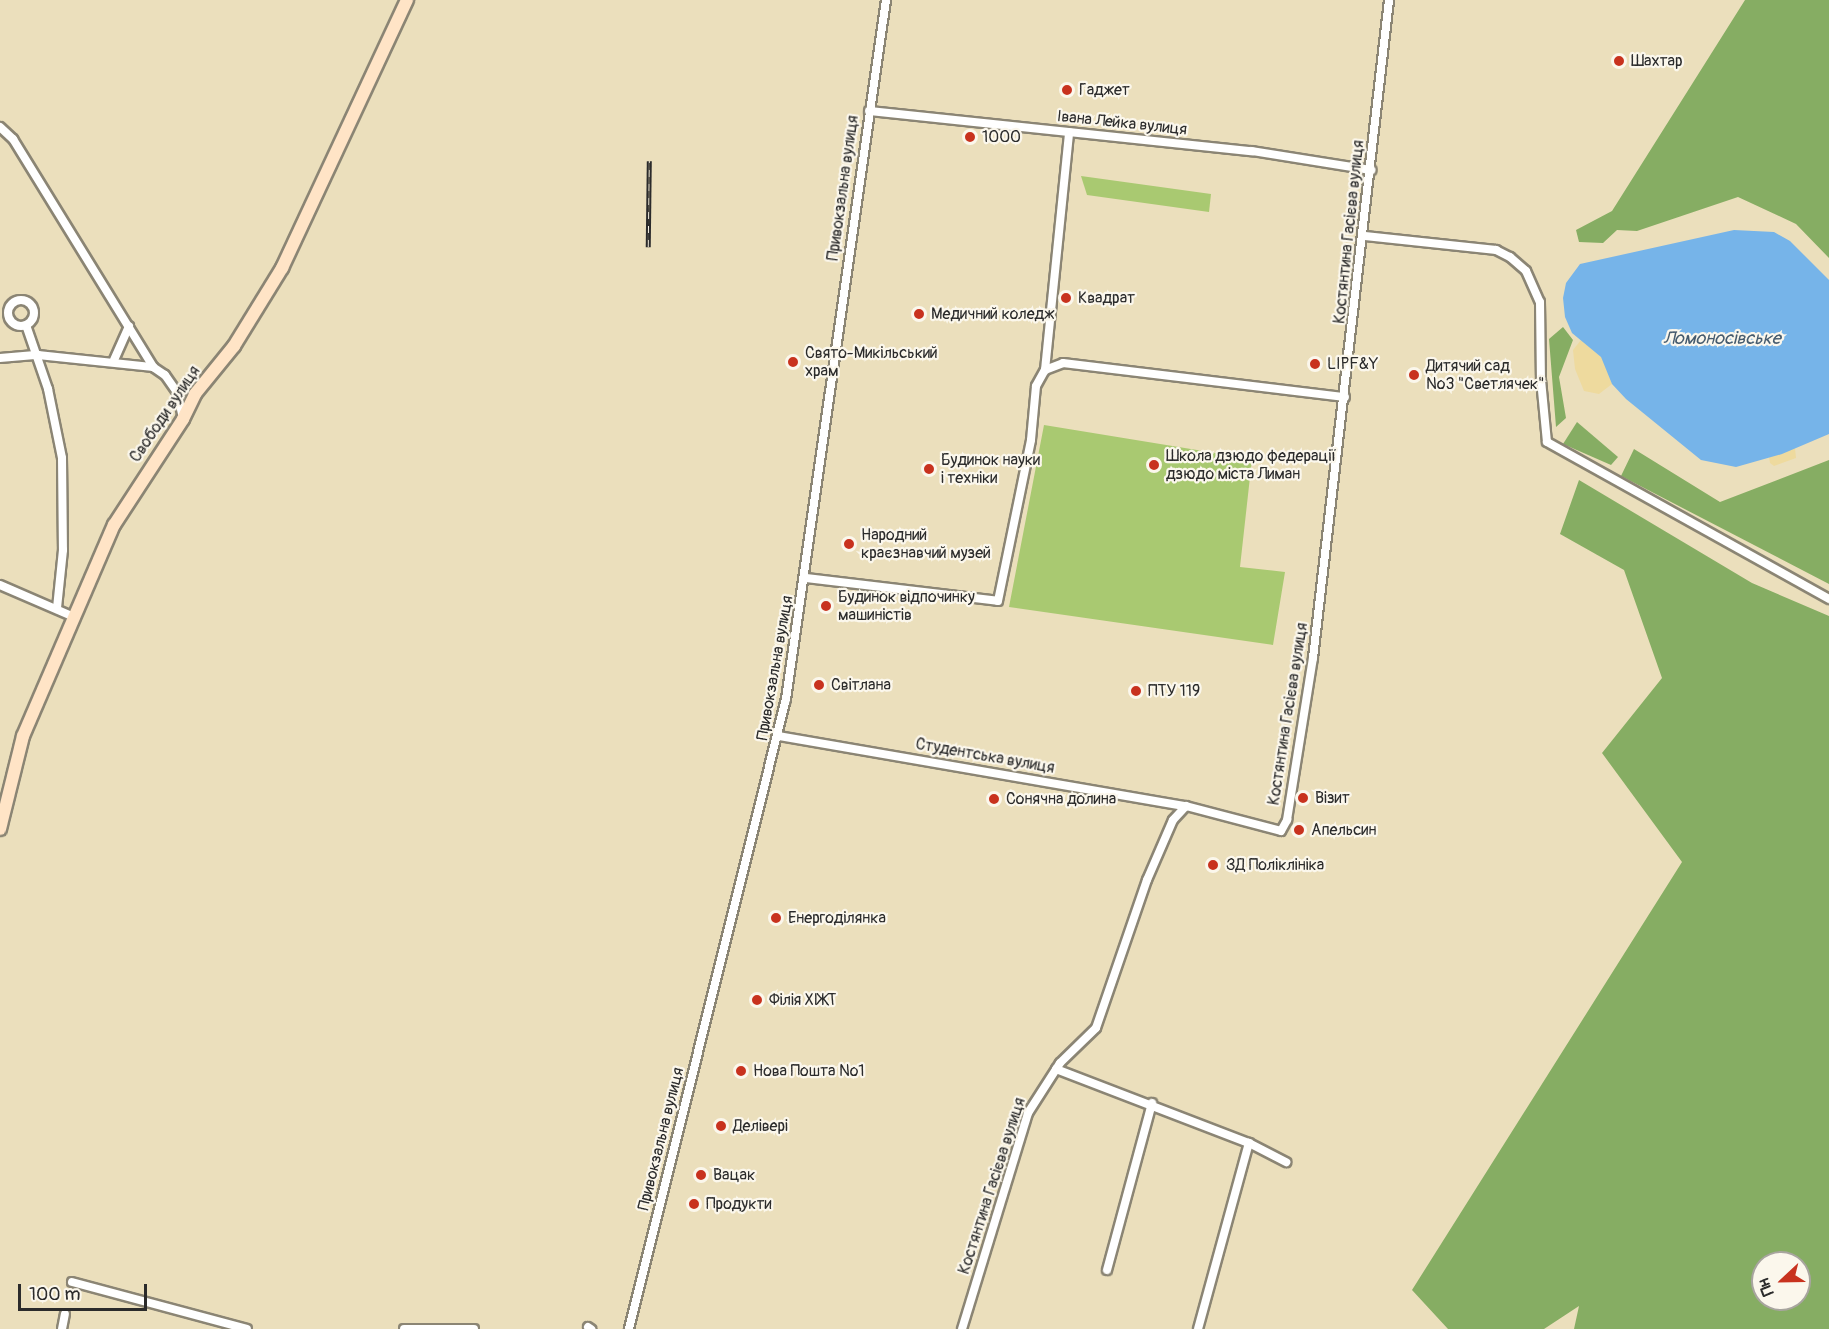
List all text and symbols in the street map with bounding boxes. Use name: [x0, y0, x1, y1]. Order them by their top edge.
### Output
place label: Шахтар: [1631, 51, 1683, 71]
marker: Шахтар: [1612, 54, 1626, 68]
place label: Гаджет: [1079, 80, 1130, 100]
marker: Гаджет: [1060, 83, 1074, 97]
street label: Івана Лейка вулиця: [1056, 107, 1188, 139]
street label: Привокзальна вулиця: [823, 114, 863, 262]
place label: 1000: [982, 127, 1021, 147]
marker: 1000: [963, 130, 977, 144]
street label: Костянтина Гасієва вулиця: [1330, 139, 1368, 325]
place label: Квадрат: [1078, 288, 1135, 308]
marker: Квадрат: [1059, 291, 1073, 305]
place label: Медичний коледж: [931, 304, 1054, 324]
marker: Медичний коледж: [912, 307, 926, 321]
water label: Ломоносівське: [1663, 328, 1781, 350]
place label: Свято-Микільський храм: [805, 343, 938, 381]
place label: LIPF&Y: [1327, 354, 1378, 374]
marker: Свято-Микільський храм: [786, 355, 800, 369]
place label: Дитячий сад №3 "Светлячек": [1426, 356, 1545, 394]
marker: LIPF&Y: [1308, 357, 1322, 371]
street label: Свободи вулиця: [126, 362, 204, 466]
marker: Дитячий сад №3 "Светлячек": [1407, 368, 1421, 382]
place label: Школа дзюдо федерації дзюдо міста Лиман: [1166, 446, 1337, 484]
place label: Будинок науки і техніки: [941, 450, 1040, 488]
marker: Школа дзюдо федерації дзюдо міста Лиман: [1147, 458, 1161, 472]
marker: Будинок науки і техніки: [922, 462, 936, 476]
place label: Народний краєзнавчий музей: [861, 525, 991, 563]
marker: Народний краєзнавчий музей: [842, 537, 856, 551]
place label: Будинок відпочинку машиністів: [838, 587, 975, 625]
street label: Привокзальна вулиця: [753, 594, 797, 742]
marker: Будинок відпочинку машиністів: [819, 599, 833, 613]
street label: Костянтина Гасієва вулиця: [1264, 621, 1312, 807]
place label: Світлана: [831, 675, 891, 695]
marker: Світлана: [812, 678, 826, 692]
place label: ПТУ 119: [1148, 681, 1200, 701]
marker: ПТУ 119: [1129, 684, 1143, 698]
street label: Студентська вулиця: [914, 734, 1056, 778]
place label: Візит: [1315, 788, 1350, 808]
place label: Сонячна долина: [1006, 789, 1116, 809]
marker: Візит: [1296, 791, 1310, 805]
marker: Сонячна долина: [987, 792, 1001, 806]
place label: Апельсин: [1311, 820, 1376, 840]
marker: Апельсин: [1292, 823, 1306, 837]
place label: ЗД Поліклініка: [1226, 855, 1324, 875]
marker: ЗД Поліклініка: [1204, 856, 1222, 874]
place label: Енергоділянка: [788, 908, 886, 928]
marker: Енергоділянка: [769, 911, 783, 925]
place label: Філія ХІЖТ: [769, 990, 836, 1010]
marker: Філія ХІЖТ: [750, 993, 764, 1007]
place label: Нова Пошта №1: [753, 1061, 865, 1081]
marker: Нова Пошта №1: [734, 1064, 748, 1078]
street label: Привокзальна вулиця: [634, 1066, 688, 1212]
street label: Костянтина Гасієва вулиця: [954, 1095, 1030, 1277]
place label: Делівері: [733, 1116, 788, 1136]
marker: Делівері: [714, 1119, 728, 1133]
place label: Вацак: [713, 1165, 755, 1185]
marker: Вацак: [694, 1168, 708, 1182]
place label: Продукти: [706, 1194, 772, 1214]
marker: Продукти: [687, 1197, 701, 1211]
north arrow: [1751, 1251, 1811, 1311]
scale bar: [21, 1272, 150, 1310]
text: Пн: [1754, 1275, 1779, 1299]
text: 100 m: [29, 1283, 81, 1306]

